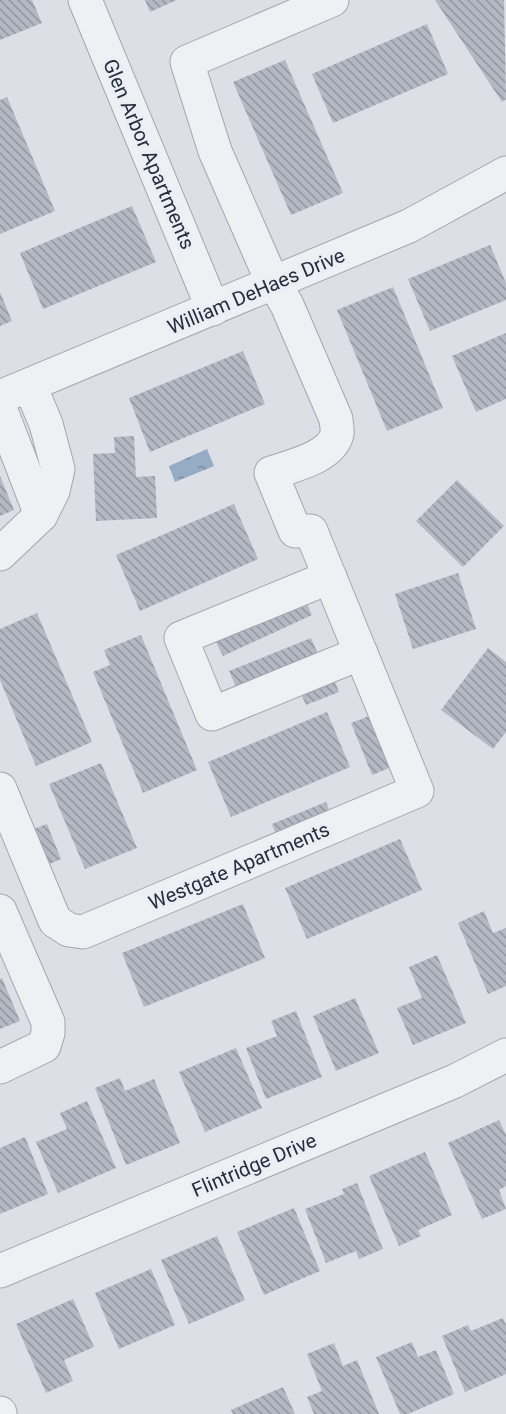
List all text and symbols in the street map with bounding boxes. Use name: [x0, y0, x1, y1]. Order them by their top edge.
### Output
street label: Glen Arbor Apartments: [98, 55, 200, 253]
street label: William DeHaes Drive: [164, 243, 348, 339]
street label: Westgate Apartments: [145, 817, 333, 915]
street label: Flintridge Drive: [188, 1128, 320, 1202]

